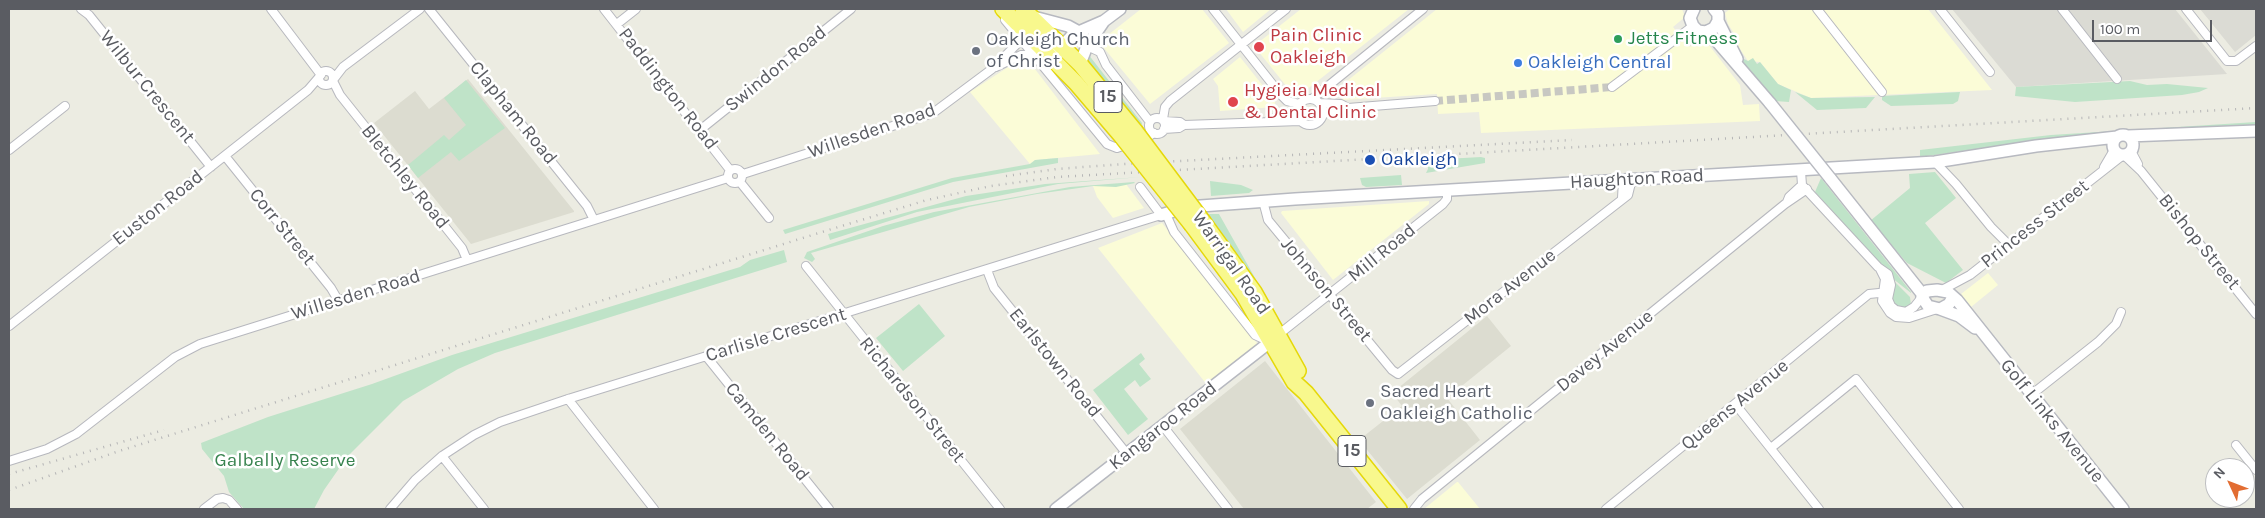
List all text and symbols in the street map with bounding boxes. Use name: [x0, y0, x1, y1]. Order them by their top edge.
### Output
scale bar: [2095, 10, 2215, 42]
text: 100 m: [2100, 20, 2140, 38]
street label: Swindon Road: [721, 21, 831, 117]
street label: Paddington Road: [613, 23, 723, 155]
place label: Pain Clinic Oakleigh: [1270, 25, 1362, 69]
street label: Wilbur Crescent: [95, 26, 199, 148]
place label: Jetts Fitness: [1628, 28, 1738, 50]
place label: Oakleigh Church of Christ: [986, 29, 1130, 73]
marker: Jetts Fitness: [1612, 33, 1624, 45]
marker: Pain Clinic Oakleigh: [1252, 40, 1266, 54]
marker: Oakleigh Church of Christ: [970, 45, 982, 57]
place label: Oakleigh Central: [1528, 52, 1672, 74]
street label: Clapham Road: [464, 57, 562, 169]
marker: Oakleigh Central: [1512, 57, 1524, 69]
place label: Hygieia Medical & Dental Clinic: [1244, 80, 1381, 124]
road number: 15: [1094, 81, 1122, 112]
marker: Hygieia Medical & Dental Clinic: [1226, 95, 1240, 109]
street label: Willesden Road: [805, 98, 939, 164]
street label: Bletchley Road: [356, 120, 454, 234]
place label: Oakleigh: [1381, 149, 1457, 171]
marker: Oakleigh: [1363, 153, 1377, 167]
street label: Haughton Road: [1569, 164, 1705, 194]
street label: Euston Road: [108, 165, 208, 251]
street label: Princess Street: [1976, 175, 2094, 273]
street label: Corr Street: [244, 184, 320, 270]
street label: Bishop Street: [2153, 189, 2245, 295]
street label: Warrigal Road: [1187, 207, 1275, 319]
street label: Mill Road: [1343, 219, 1421, 287]
street label: Johnson Street: [1276, 233, 1376, 347]
street label: Mora Avenue: [1459, 244, 1561, 330]
street label: Willesden Road: [289, 265, 423, 325]
street label: Carlisle Crescent: [703, 303, 849, 367]
street label: Earlstown Road: [1004, 304, 1106, 422]
street label: Davey Avenue: [1552, 305, 1658, 397]
street label: Richardson Street: [854, 332, 970, 468]
street label: Golf Links Avenue: [1995, 354, 2109, 488]
street label: Queens Avenue: [1677, 355, 1793, 455]
street label: Kangaroo Road: [1105, 377, 1221, 475]
street label: Camden Road: [720, 378, 814, 486]
place label: Sacred Heart Oakleigh Catholic: [1380, 381, 1533, 425]
marker: Sacred Heart Oakleigh Catholic: [1364, 397, 1376, 409]
road number: 15: [1338, 436, 1366, 466]
park label: Galbally Reserve: [214, 450, 356, 472]
north arrow: [2205, 458, 2255, 508]
text: N: [2210, 464, 2229, 483]

